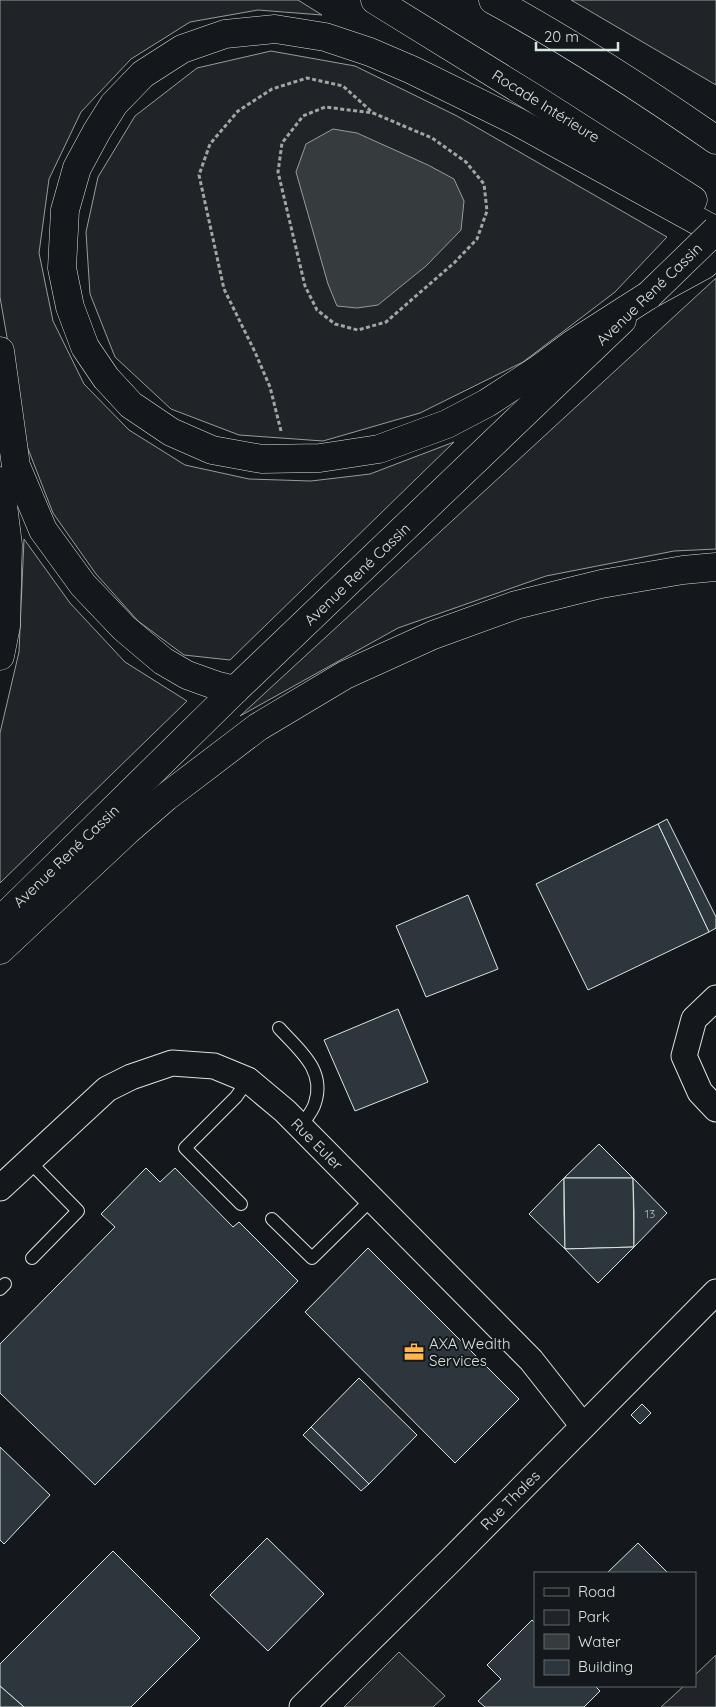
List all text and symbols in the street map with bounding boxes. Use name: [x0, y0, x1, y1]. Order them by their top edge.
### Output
scale bar: [536, 20, 618, 52]
text: 20 m: [544, 27, 579, 46]
street label: Rocade Intérieure: [489, 65, 603, 147]
street label: Avenue René Cassin: [592, 239, 706, 349]
street label: Avenue René Cassin: [300, 519, 414, 629]
street label: Avenue René Cassin: [9, 801, 123, 911]
street label: Rue Euler: [287, 1114, 347, 1174]
house number: 13: [645, 1206, 655, 1221]
place label: AXA Wealth Services: [429, 1334, 511, 1370]
office icon: AXA Wealth Services: [403, 1341, 425, 1363]
street label: Rue Thales: [476, 1466, 544, 1534]
legend: [534, 1572, 696, 1687]
text: Road: [578, 1582, 615, 1601]
text: Park: [578, 1607, 610, 1626]
text: Water: [578, 1632, 621, 1651]
text: Building: [578, 1657, 633, 1676]

